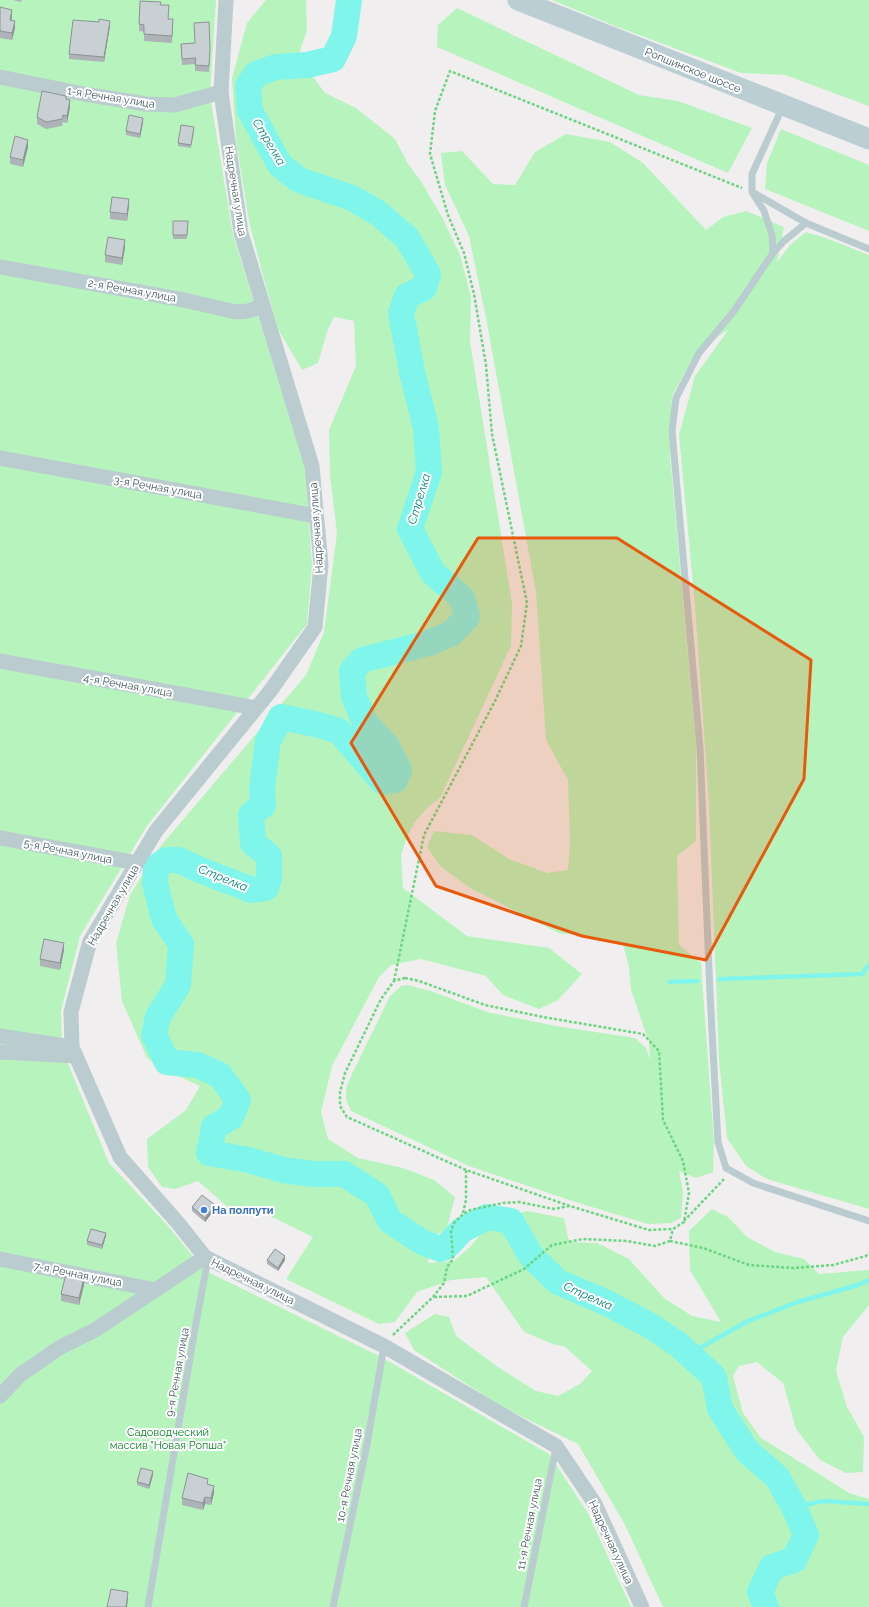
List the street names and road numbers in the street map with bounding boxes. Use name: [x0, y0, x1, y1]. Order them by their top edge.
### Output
street label: Ропшинское шоссе: [643, 45, 743, 96]
street label: 1-я Речная улица: [66, 84, 156, 111]
street label: Надречная улица: [222, 145, 249, 237]
street label: 2-я Речная улица: [87, 276, 177, 305]
street label: 3-я Речная улица: [113, 473, 203, 502]
street label: Надречная улица: [307, 482, 326, 574]
street label: 4-я Речная улица: [83, 671, 173, 700]
street label: 5-я Речная улица: [23, 837, 113, 866]
street label: Надречная улица: [85, 863, 142, 948]
street label: Надречная улица: [209, 1256, 297, 1307]
street label: 7-я Речная улица: [33, 1260, 123, 1289]
street label: 9-я Речная улица: [163, 1326, 192, 1418]
street label: 10-я Речная улица: [334, 1427, 365, 1523]
street label: 11-я Речная улица: [514, 1477, 545, 1571]
street label: Надречная улица: [585, 1498, 636, 1586]

